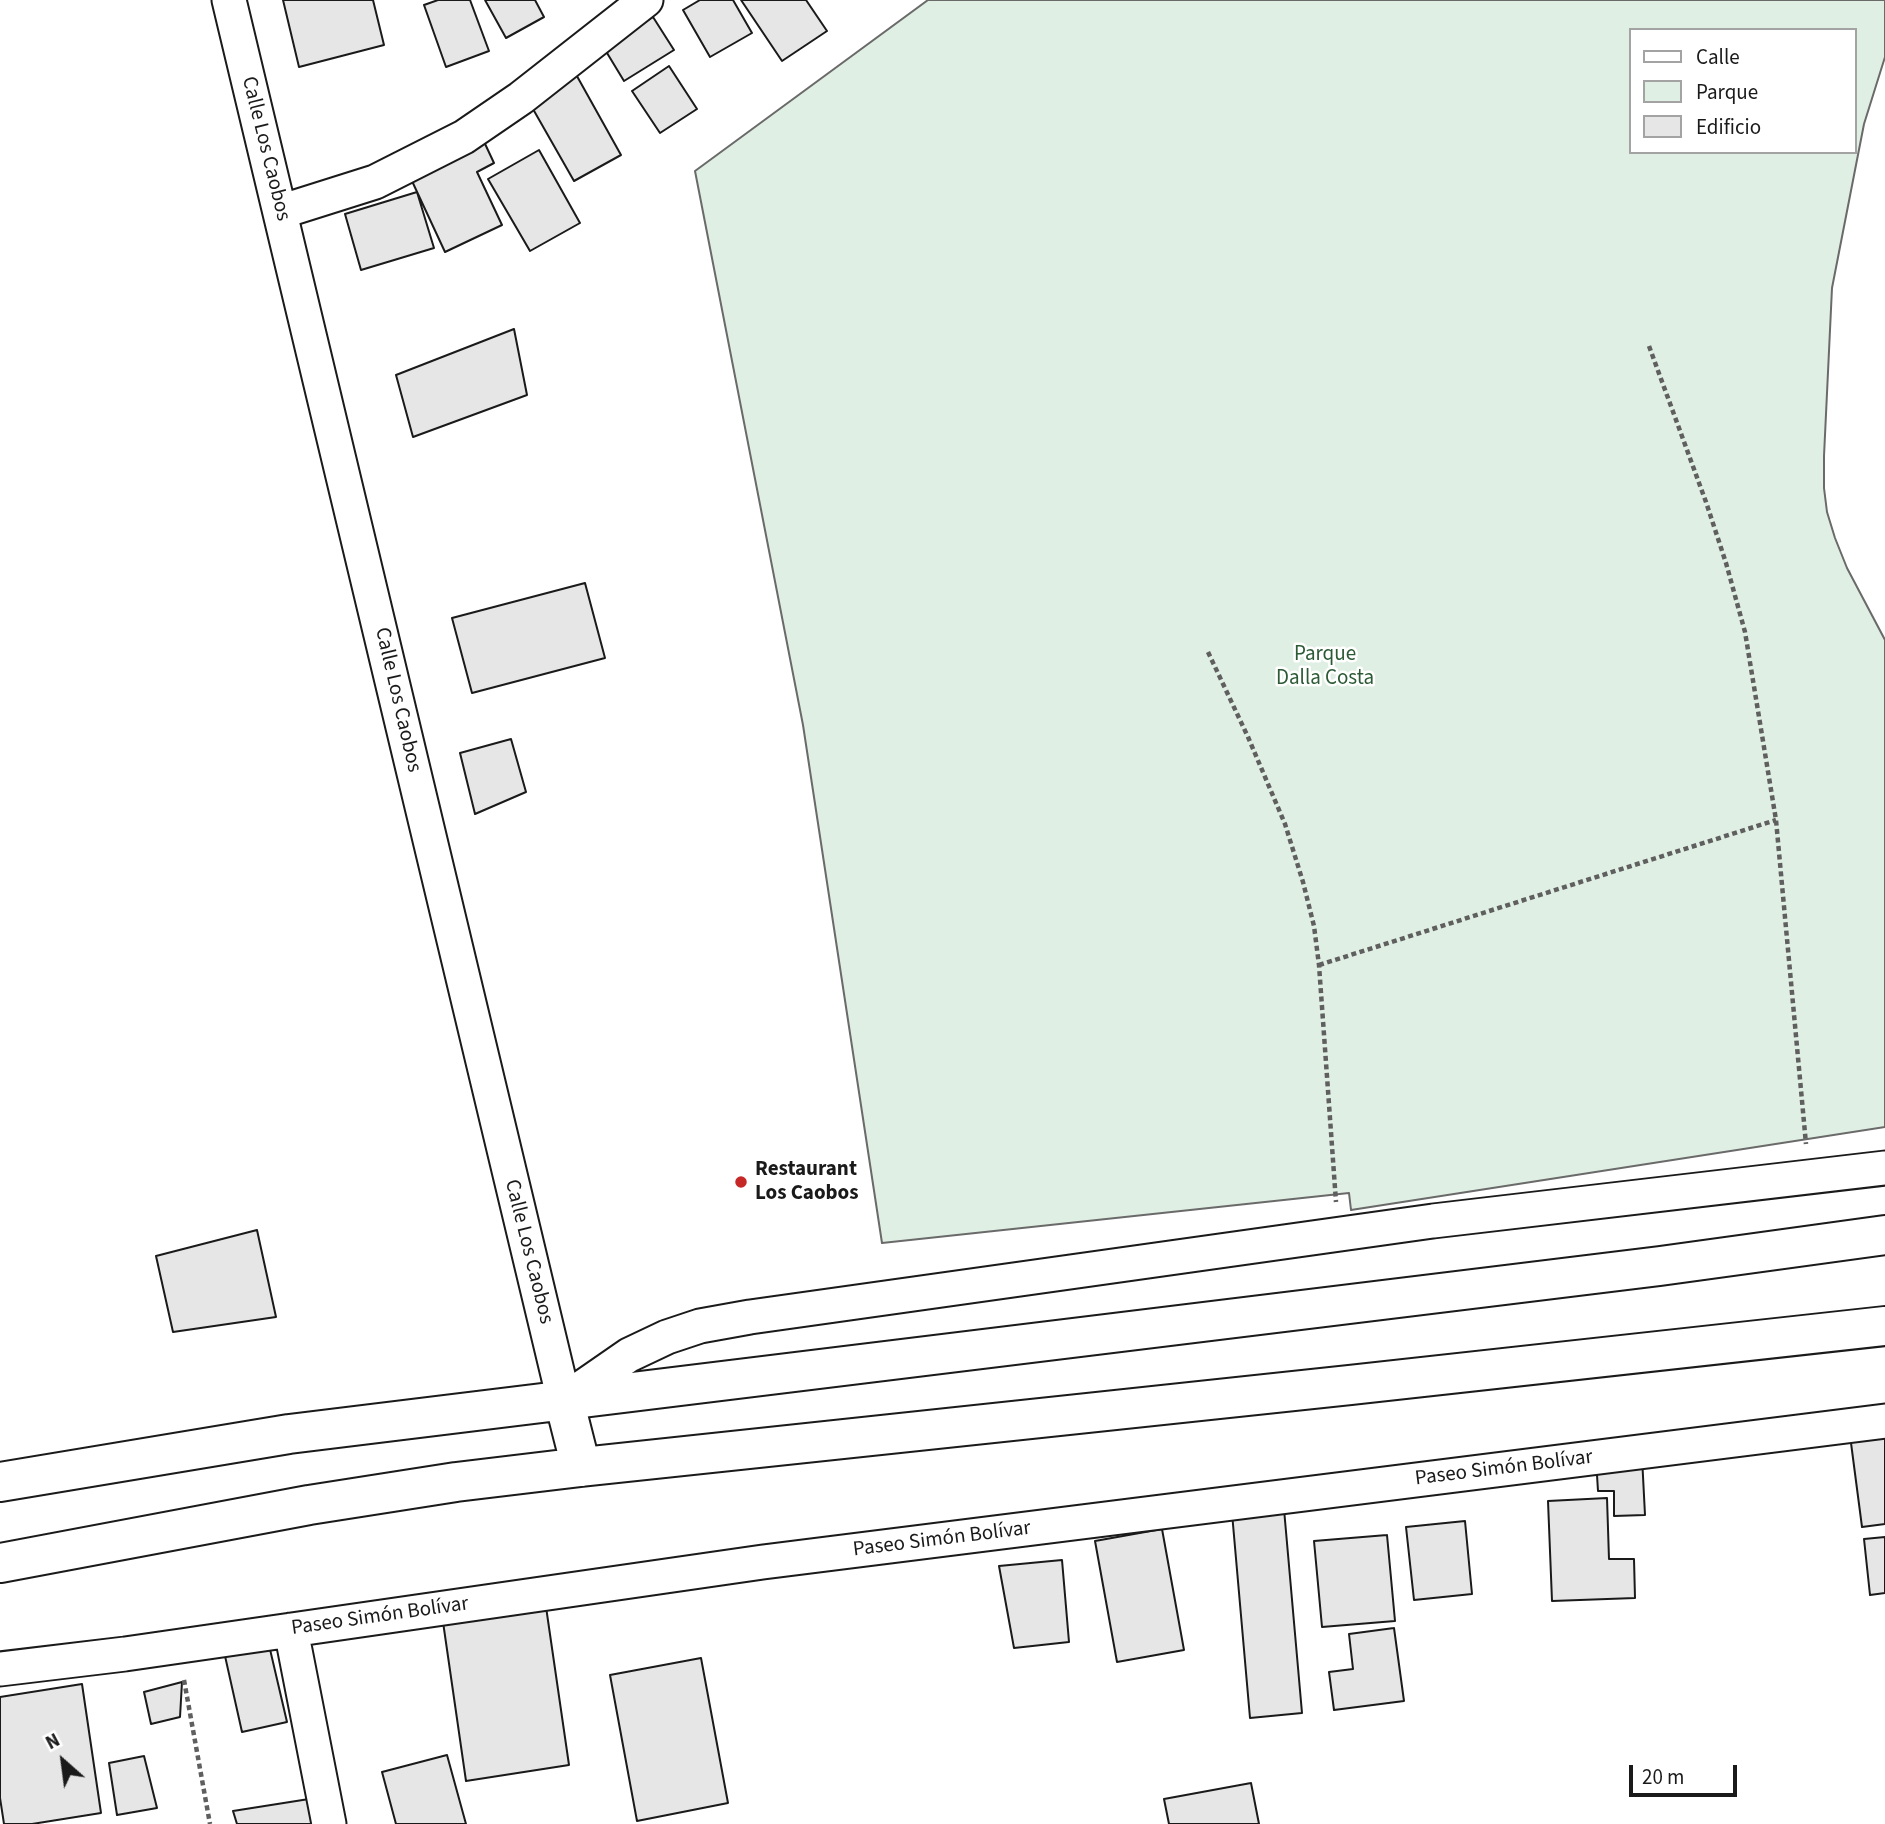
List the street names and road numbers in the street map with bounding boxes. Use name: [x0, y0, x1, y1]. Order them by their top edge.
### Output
street label: Calle Los Caobos: [235, 74, 295, 224]
street label: Calle Los Caobos: [368, 625, 426, 775]
street label: Calle Los Caobos: [498, 1177, 558, 1327]
street label: Paseo Simón Bolívar: [1414, 1446, 1594, 1492]
street label: Paseo Simón Bolívar: [852, 1517, 1032, 1563]
street label: Paseo Simón Bolívar: [290, 1592, 470, 1642]

